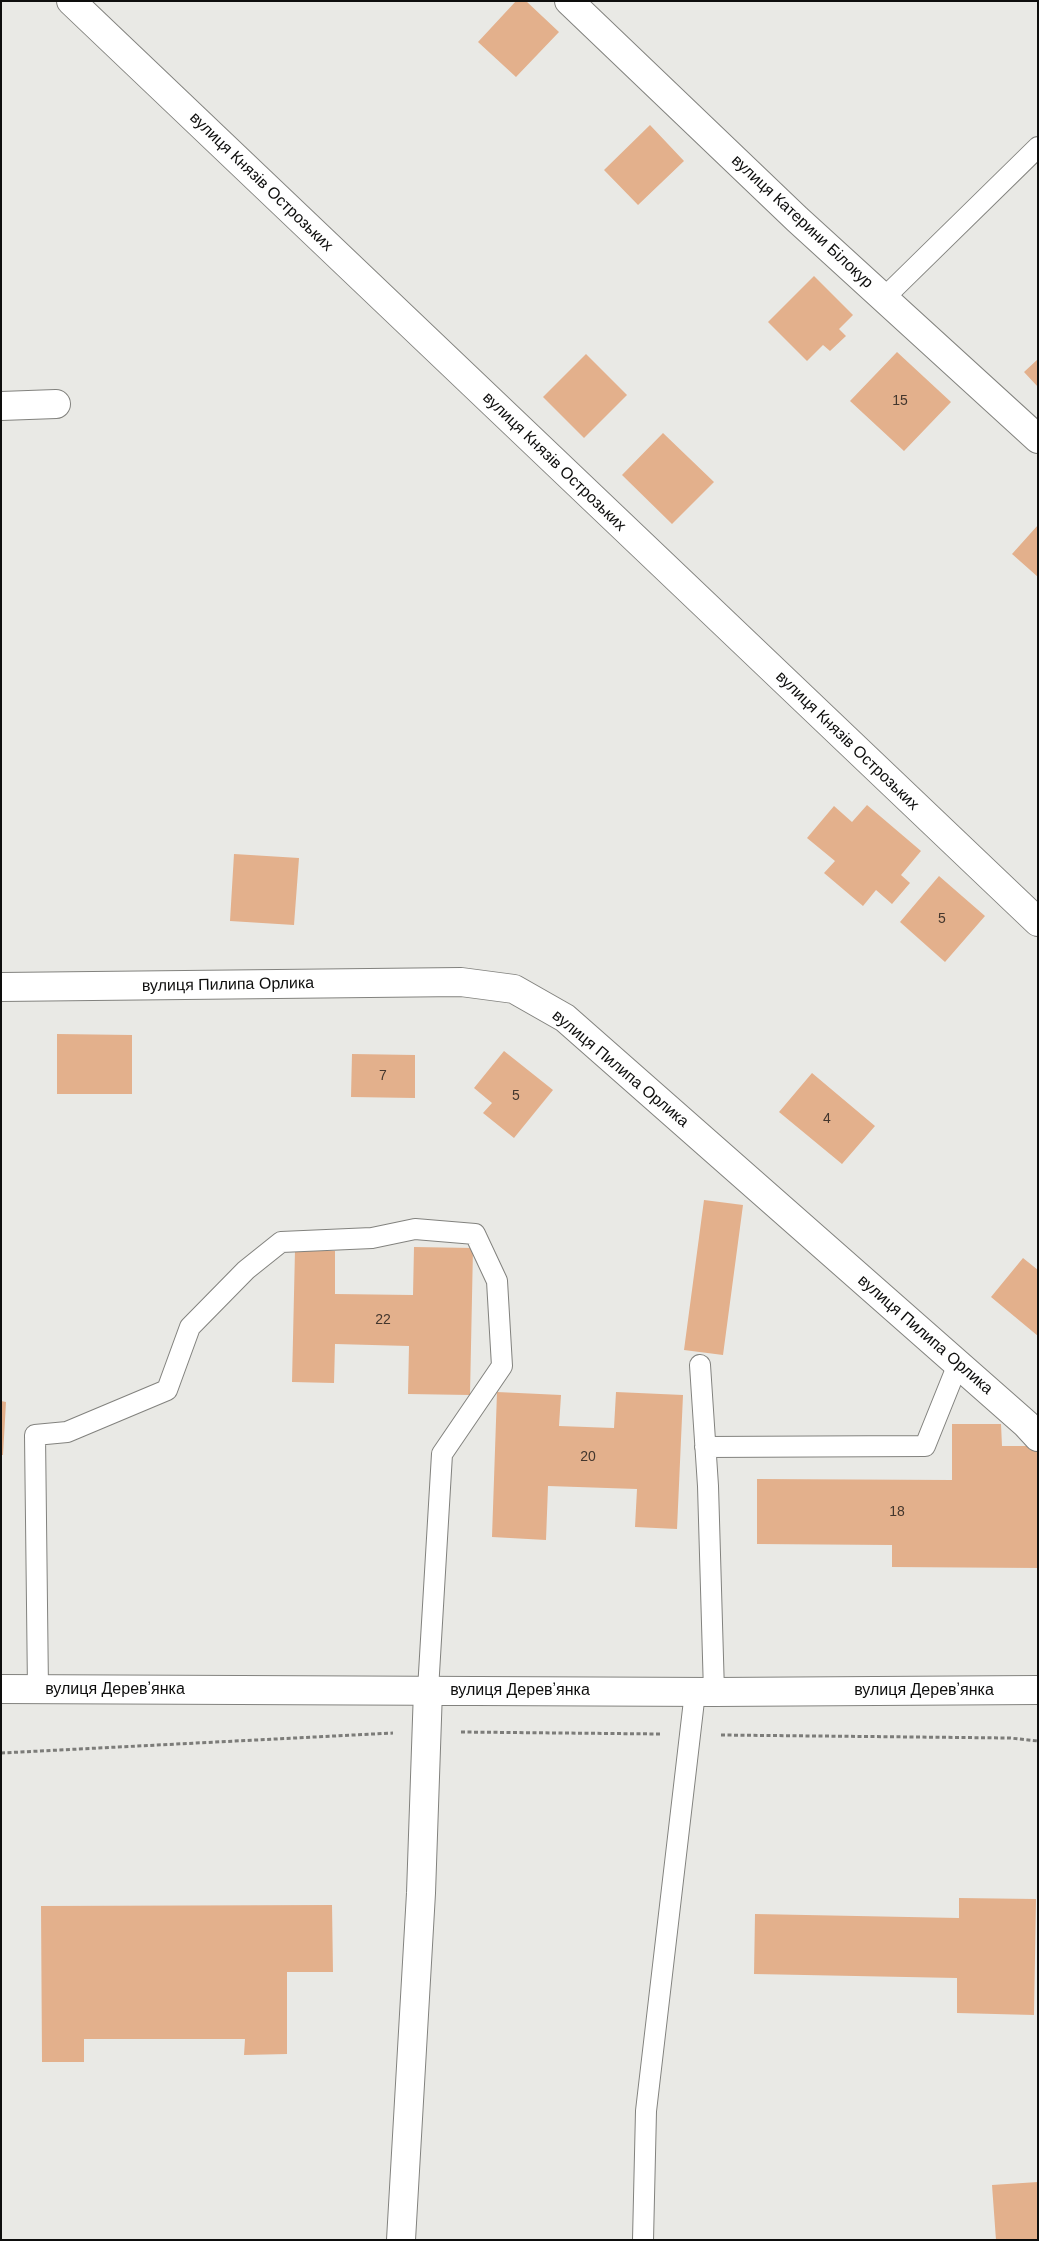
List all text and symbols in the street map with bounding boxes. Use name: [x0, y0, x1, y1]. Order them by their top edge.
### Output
street label: вулиця Князів Острозьких: [185, 108, 337, 256]
street label: вулиця Катерини Білокур: [727, 151, 877, 293]
street label: вулиця Князів Острозьких: [478, 388, 630, 536]
house number: 15: [892, 393, 908, 409]
street label: вулиця Князів Острозьких: [771, 667, 923, 815]
house number: 5: [938, 911, 946, 927]
street label: вулиця Пилипа Орлика: [142, 974, 314, 996]
street label: вулиця Пилипа Орлика: [548, 1006, 692, 1132]
house number: 7: [379, 1068, 387, 1084]
house number: 5: [512, 1088, 520, 1104]
house number: 4: [823, 1111, 831, 1127]
street label: вулиця Пилипа Орлика: [854, 1271, 996, 1399]
house number: 22: [375, 1312, 391, 1328]
house number: 20: [580, 1449, 596, 1465]
house number: 18: [889, 1504, 905, 1520]
street label: вулиця Деревʼянка: [45, 1680, 185, 1700]
street label: вулиця Деревʼянка: [450, 1681, 590, 1701]
street label: вулиця Деревʼянка: [854, 1681, 994, 1701]

